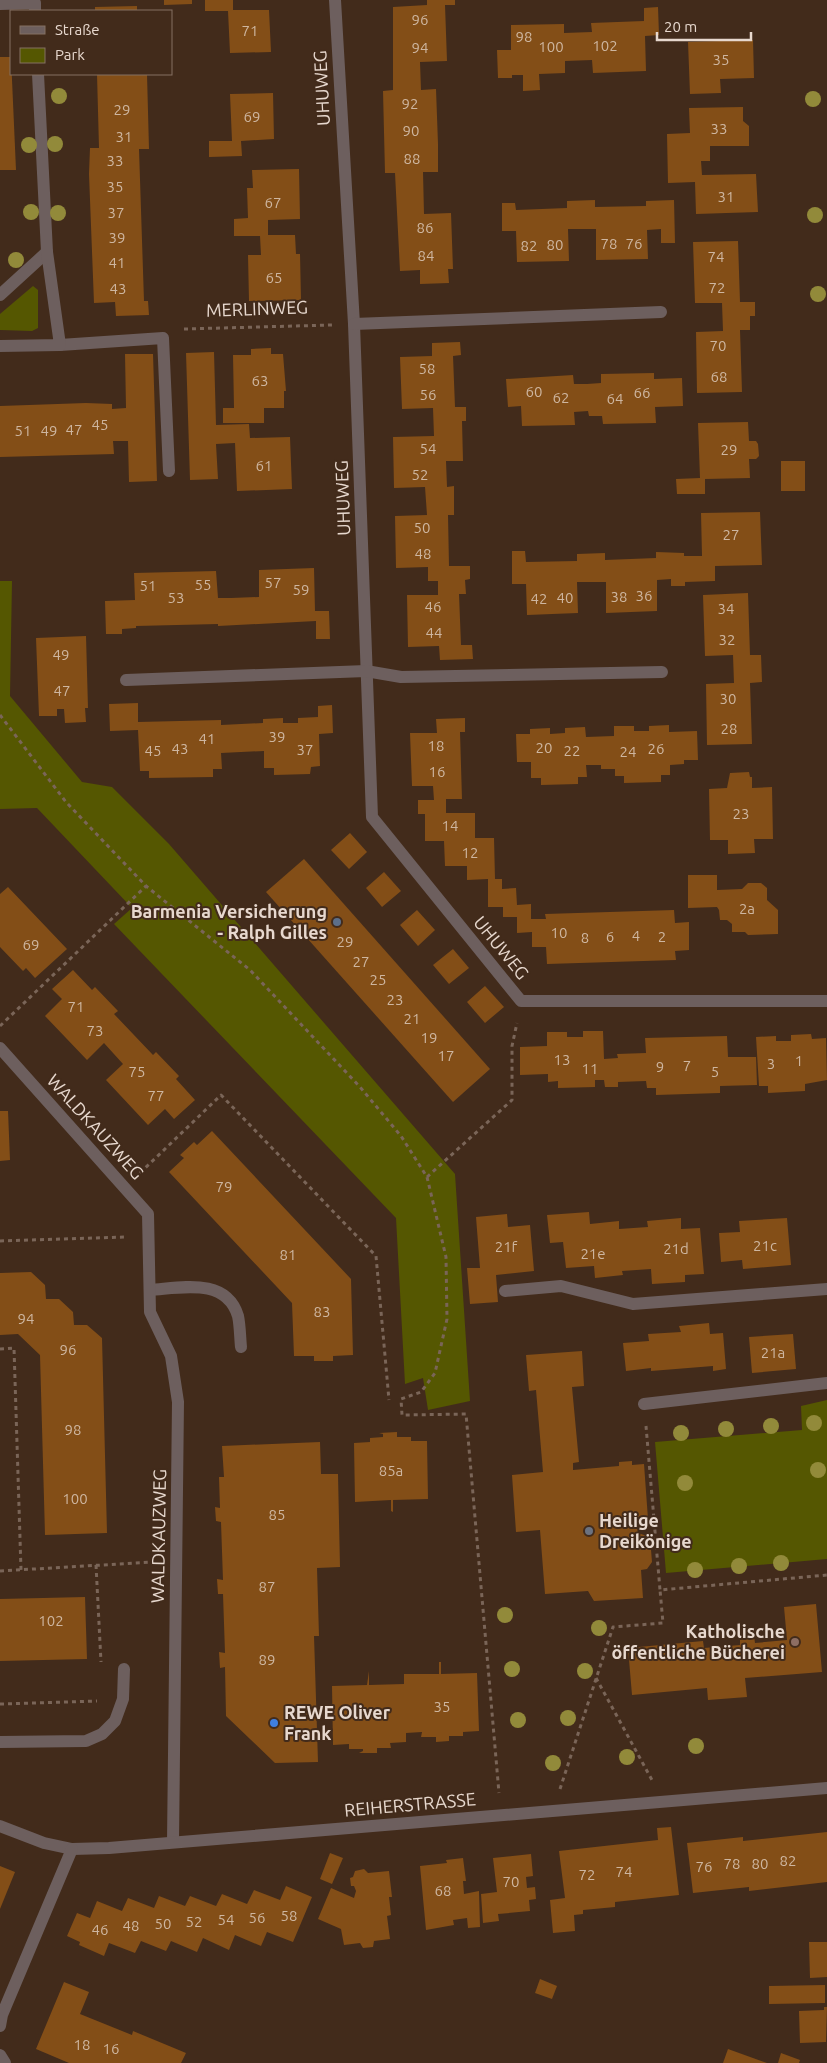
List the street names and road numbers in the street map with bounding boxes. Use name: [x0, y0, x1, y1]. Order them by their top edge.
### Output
street label: UHUWEG: [309, 50, 333, 126]
street label: MERLINWEG: [206, 296, 308, 320]
street label: UHUWEG: [331, 460, 353, 536]
street label: UHUWEG: [470, 912, 533, 983]
street label: WALDKAUZWEG: [43, 1070, 148, 1183]
street label: WALDKAUZWEG: [147, 1469, 169, 1603]
street label: REIHERSTRASSE: [343, 1788, 476, 1820]

